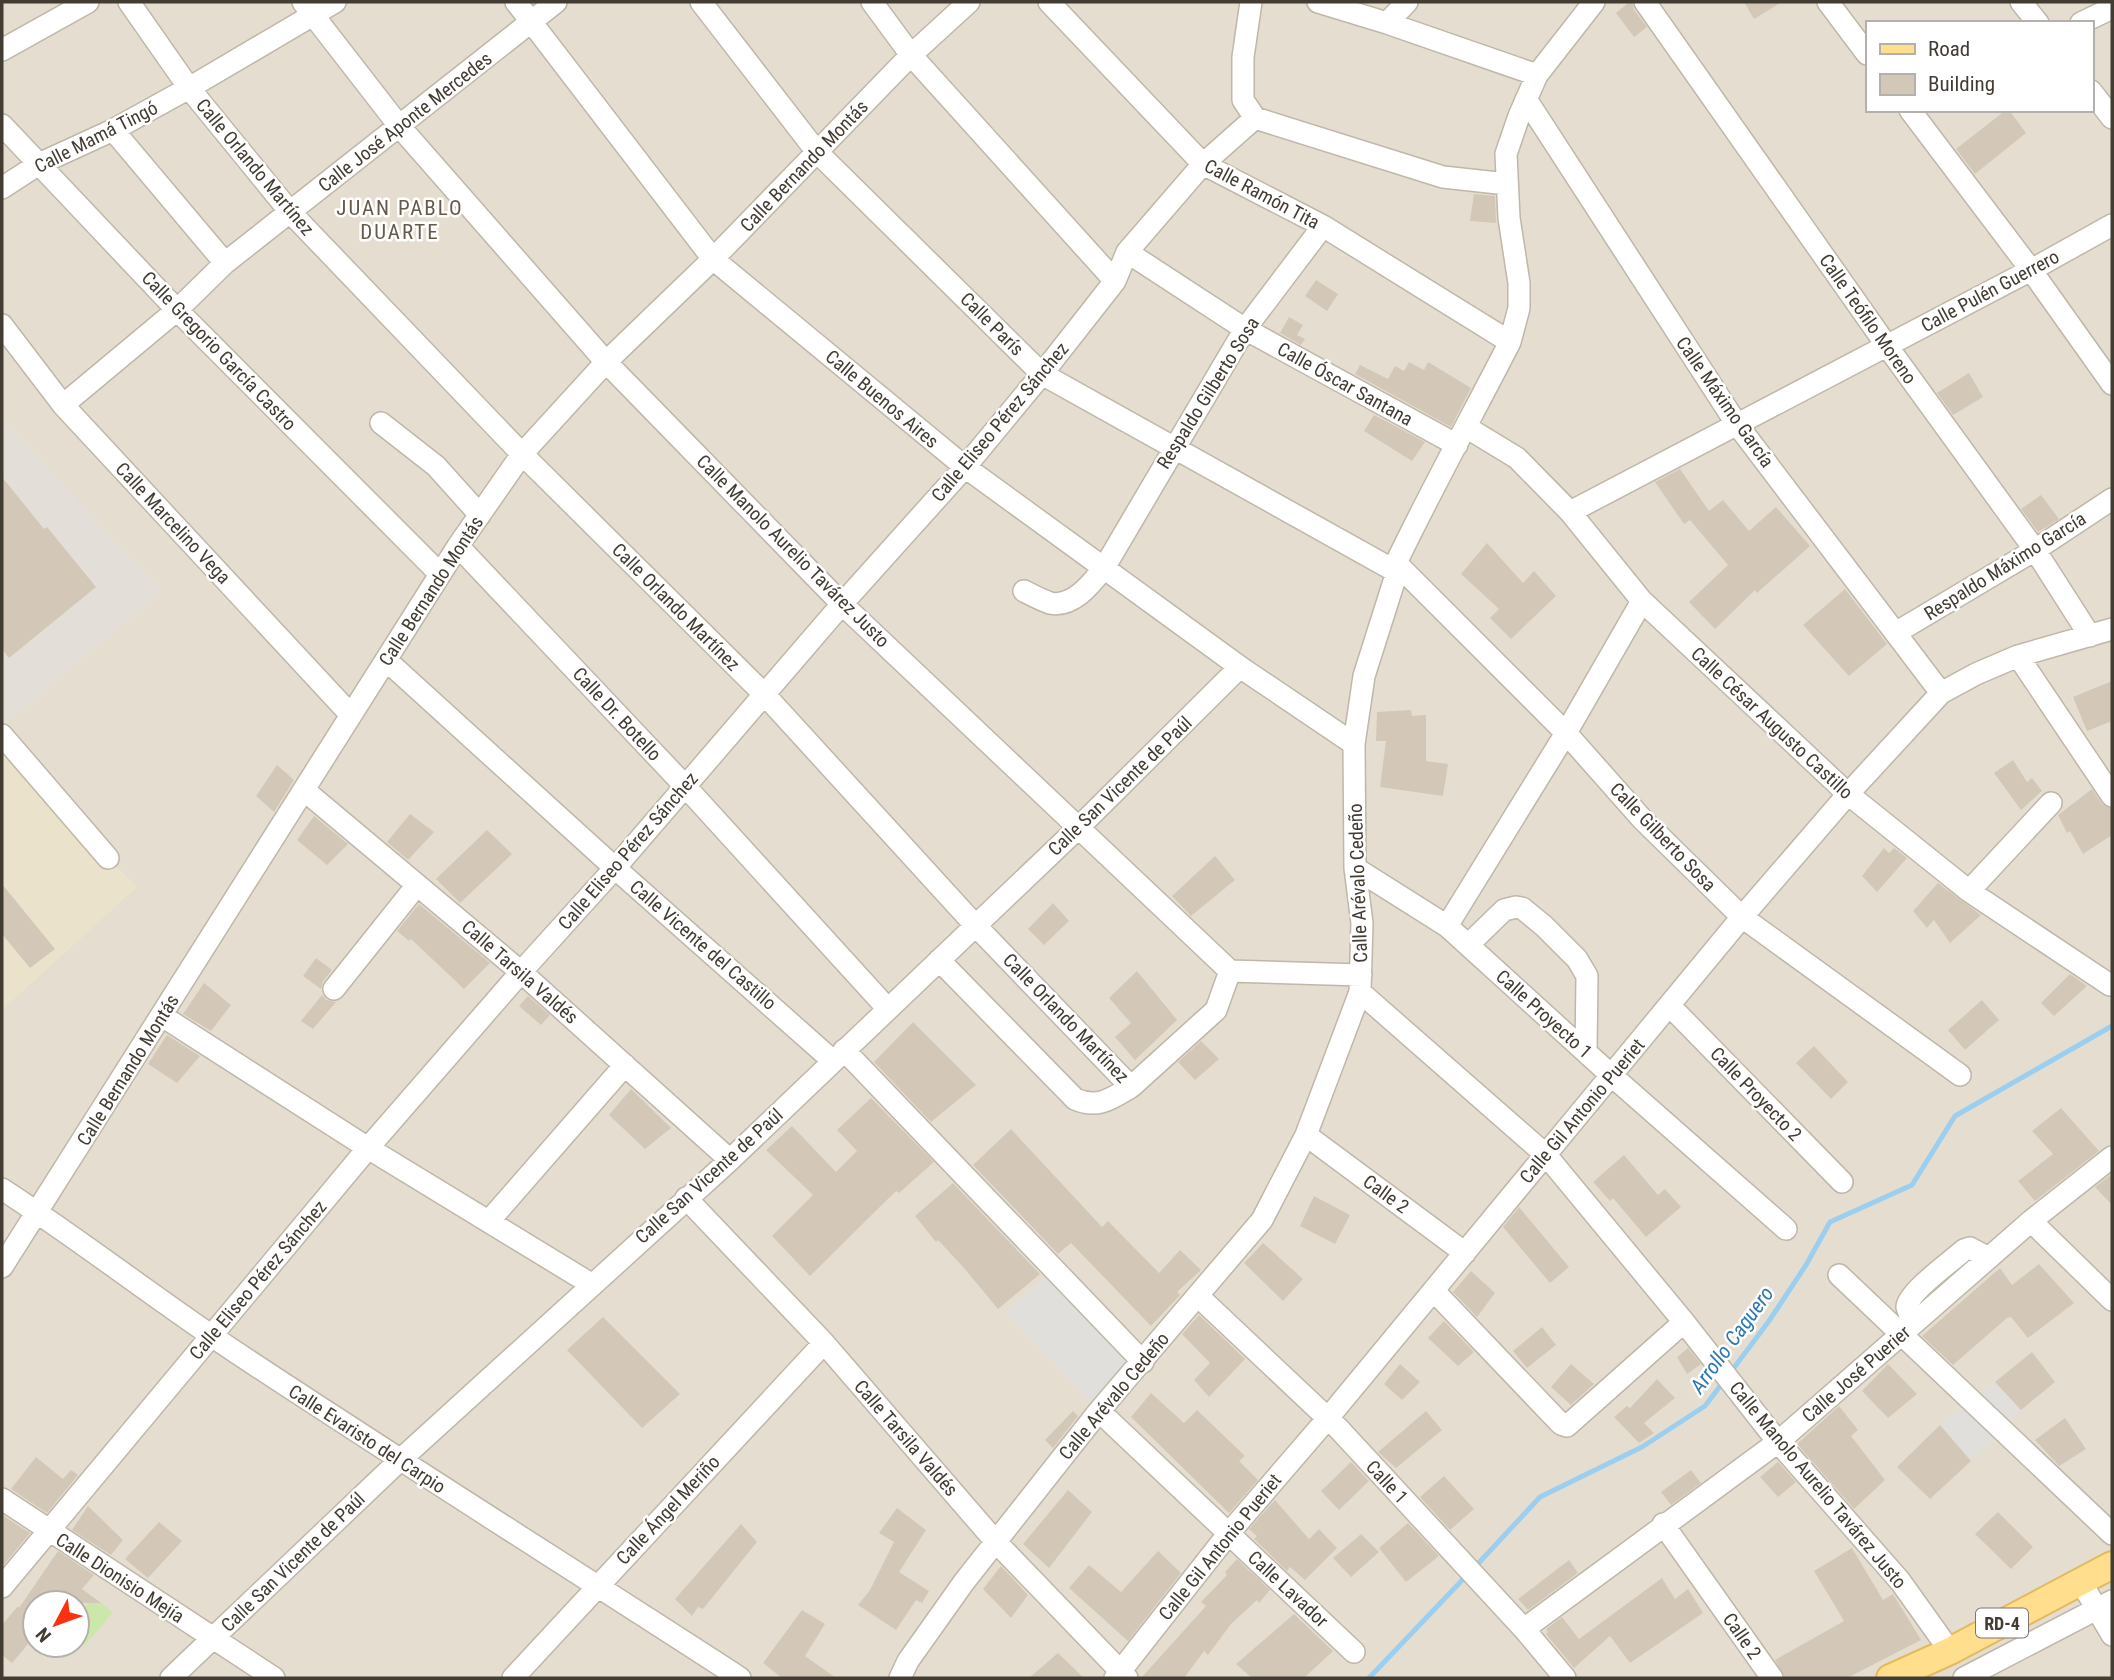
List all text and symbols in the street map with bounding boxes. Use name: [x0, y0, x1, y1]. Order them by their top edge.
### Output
legend: [1866, 21, 2093, 112]
text: Road: [1928, 37, 1970, 61]
street label: Calle José Aponte Mercedes: [314, 47, 496, 197]
text: Building: [1928, 72, 1995, 96]
street label: Calle Orlando Martínez: [191, 94, 319, 240]
street label: Calle Bernando Montás: [735, 95, 873, 237]
street label: Calle Mamá Tingó: [31, 96, 161, 178]
street label: Calle Ramón Tita: [1201, 154, 1323, 234]
district label: JUAN PABLO DUARTE: [336, 196, 464, 244]
street label: Calle Pulén Guerrero: [1917, 245, 2063, 337]
street label: Calle Teófilo Moreno: [1815, 249, 1921, 389]
street label: Calle Gregorio García Castro: [137, 267, 301, 435]
street label: Calle París: [955, 287, 1029, 361]
street label: Respaldo Gilberto Sosa: [1152, 313, 1264, 473]
street label: Calle Máximo García: [1671, 332, 1779, 472]
street label: Calle Eliseo Pérez Sánchez: [926, 337, 1074, 507]
street label: Calle Óscar Santana: [1273, 337, 1417, 431]
street label: Calle Buenos Aires: [821, 345, 943, 453]
street label: Calle Manolo Aurelio Tavárez Justo: [692, 450, 894, 652]
street label: Calle Marcelino Vega: [111, 457, 235, 589]
street label: Respaldo Máximo García: [1920, 507, 2090, 625]
street label: Calle Bernando Montás: [374, 512, 488, 670]
street label: Calle Orlando Martínez: [607, 538, 745, 676]
street label: Calle César Augusto Castillo: [1686, 642, 1858, 804]
street label: Calle Dr. Botello: [568, 662, 666, 766]
street label: Calle San Vicente de Paúl: [1043, 711, 1197, 861]
street label: Calle Eliseo Pérez Sánchez: [553, 767, 703, 935]
street label: Calle Gilberto Sosa: [1605, 778, 1721, 896]
street label: Calle Arévalo Cedeño: [1344, 803, 1372, 963]
street label: Calle Vicente del Castillo: [625, 875, 781, 1015]
street label: Calle Tarsila Valdés: [457, 915, 583, 1029]
street label: Calle Orlando Martínez: [998, 948, 1134, 1088]
street label: Calle Proyecto 1: [1491, 965, 1597, 1063]
street label: Calle Bernando Montás: [72, 990, 184, 1150]
street label: Calle Gil Antonio Pueriet: [1515, 1034, 1649, 1188]
street label: Calle Proyecto 2: [1705, 1042, 1807, 1146]
street label: Calle San Vicente de Paúl: [630, 1104, 788, 1248]
street label: Calle 2: [1359, 1170, 1413, 1218]
street label: Calle Eliseo Pérez Sánchez: [184, 1195, 332, 1365]
water label: Arrollo Caguero: [1685, 1282, 1779, 1399]
street label: Calle José Puerier: [1797, 1321, 1915, 1427]
street label: Calle Arévalo Cedeño: [1054, 1328, 1174, 1464]
street label: Calle Tarsila Valdés: [849, 1375, 963, 1501]
street label: Calle Manolo Aurelio Tavárez Justo: [1725, 1377, 1911, 1593]
street label: Calle Evaristo del Carpio: [284, 1380, 450, 1498]
street label: Calle Ángel Meriño: [611, 1451, 725, 1569]
street label: Calle 1: [1361, 1455, 1413, 1509]
street label: Calle Gil Antonio Pueriet: [1154, 1469, 1286, 1625]
street label: Calle San Vicente de Paúl: [216, 1487, 370, 1637]
street label: Calle Dionisio Mejía: [52, 1528, 188, 1628]
street label: Calle Lavador: [1243, 1546, 1333, 1632]
north arrow: [21, 1589, 91, 1659]
street label: Calle 2: [1718, 1608, 1766, 1664]
road number: RD-4: [1976, 1608, 2028, 1638]
text: N: [31, 1623, 56, 1647]

